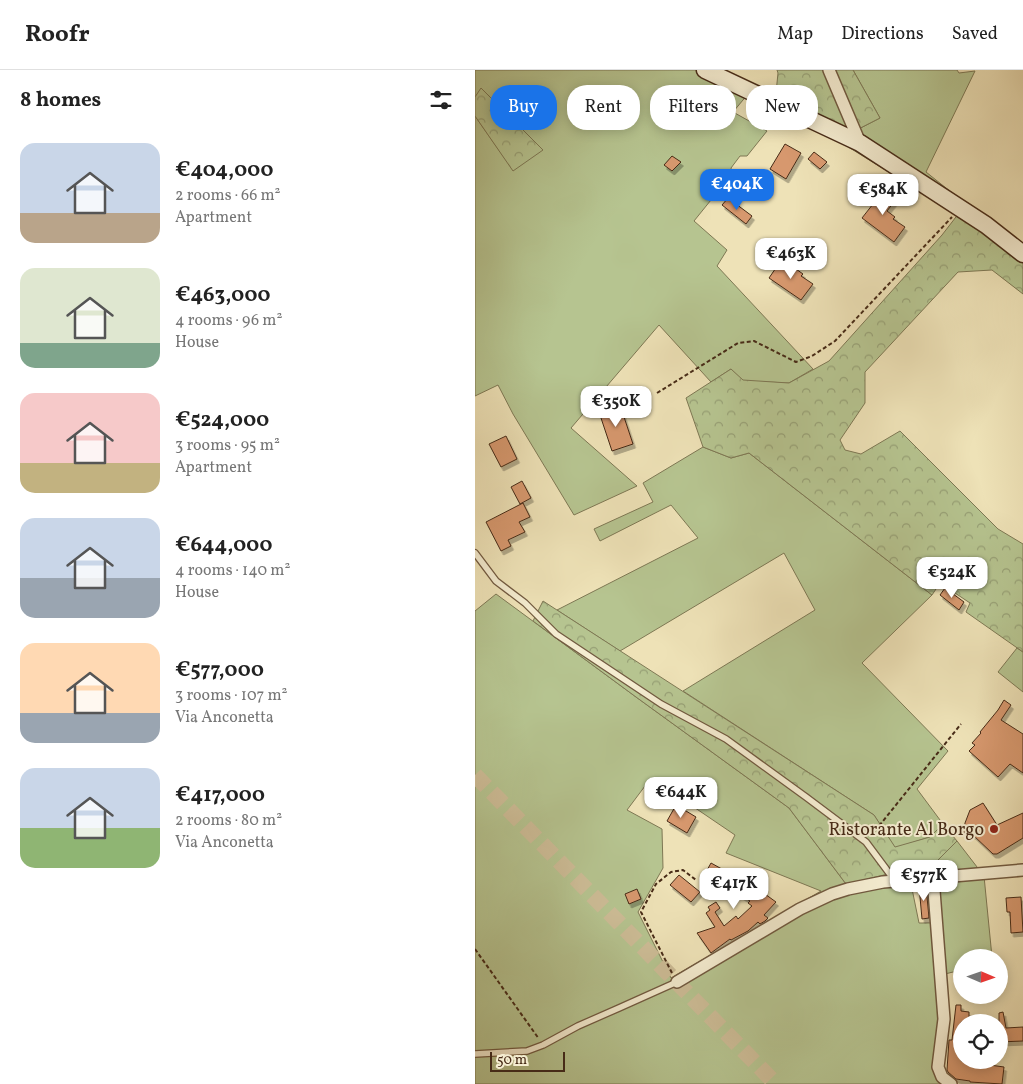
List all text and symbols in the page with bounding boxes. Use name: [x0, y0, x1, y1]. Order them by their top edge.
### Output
text: Roofr: [25, 18, 90, 52]
text: Map: [777, 22, 813, 47]
text: Directions: [841, 22, 924, 47]
text: Saved: [952, 22, 998, 47]
chip: Buy: [490, 85, 557, 130]
chip: Rent: [567, 85, 640, 130]
chip: Filters: [650, 85, 736, 130]
chip: New: [746, 85, 818, 130]
text: 8 homes: [20, 86, 101, 115]
icon: filters: [427, 86, 455, 114]
text: €404,000: [175, 156, 273, 185]
icon: home: [60, 163, 120, 223]
pin: €404K: [702, 168, 772, 211]
text: €404K: [711, 174, 763, 196]
pin: €584K: [848, 174, 918, 216]
text: €584K: [858, 179, 908, 201]
text: 2 rooms · 66 m²: [175, 185, 281, 207]
text: Apartment: [175, 207, 252, 229]
pin: €463K: [756, 238, 826, 280]
text: €463K: [766, 243, 816, 265]
text: €463,000: [175, 281, 271, 310]
icon: home: [60, 288, 120, 348]
text: 4 rooms · 96 m²: [175, 310, 282, 332]
text: House: [175, 332, 219, 354]
pin: €350K: [581, 386, 651, 428]
text: €350K: [592, 391, 640, 413]
text: €524,000: [175, 406, 269, 435]
icon: home: [60, 413, 120, 473]
text: 3 rooms · 95 m²: [175, 435, 280, 457]
text: Apartment: [175, 457, 252, 479]
text: €644,000: [175, 531, 272, 560]
icon: home: [60, 538, 120, 598]
pin: €524K: [917, 556, 987, 599]
text: 4 rooms · 140 m²: [175, 560, 290, 582]
text: €524K: [928, 562, 976, 584]
text: House: [175, 582, 219, 604]
text: €577,000: [175, 656, 264, 685]
icon: home: [60, 663, 120, 723]
text: 3 rooms · 107 m²: [175, 685, 288, 707]
text: Via Anconetta: [175, 707, 274, 729]
pin: €644K: [646, 776, 716, 819]
text: €417,000: [175, 781, 265, 810]
text: €644K: [655, 782, 707, 804]
icon: home: [60, 788, 120, 848]
text: 2 rooms · 80 m²: [175, 810, 282, 832]
place label: Ristorante Al Borgo: [829, 818, 984, 843]
marker: Ristorante Al Borgo: [988, 823, 1000, 835]
text: Via Anconetta: [175, 832, 274, 854]
pin: €577K: [889, 860, 959, 902]
text: €577K: [901, 865, 947, 887]
pin: €417K: [699, 868, 769, 910]
text: €417K: [710, 873, 758, 895]
north arrow: [953, 949, 1007, 1004]
map controls: [953, 949, 1008, 1069]
button: locate: [953, 1014, 1008, 1069]
scale bar: [490, 1049, 565, 1072]
text: 50 m: [497, 1051, 527, 1070]

